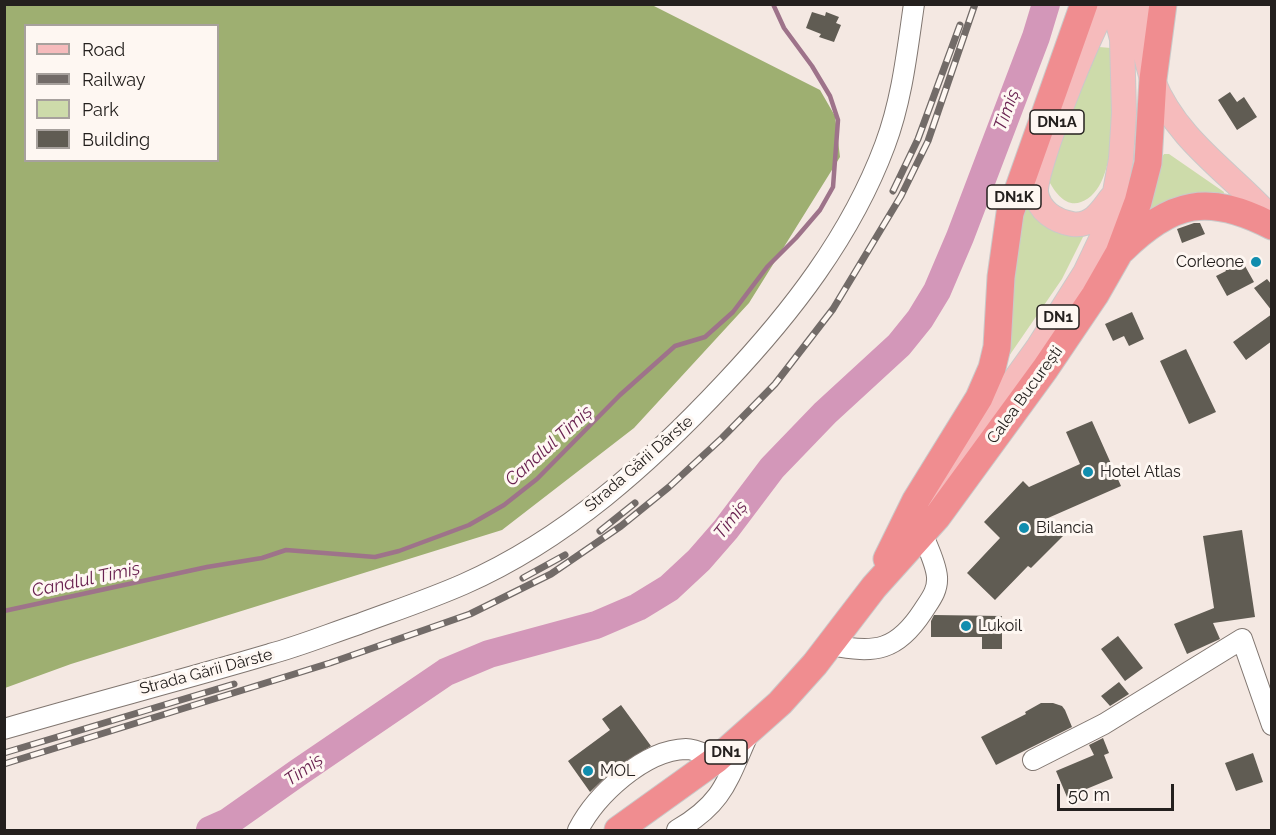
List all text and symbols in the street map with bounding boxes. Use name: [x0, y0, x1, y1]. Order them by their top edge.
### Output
legend: [24, 24, 219, 162]
text: Road: [82, 39, 125, 60]
text: Railway: [82, 69, 146, 90]
water label: Timiș: [990, 86, 1024, 134]
text: Park: [82, 99, 119, 120]
road number: DN1A: [1030, 110, 1084, 134]
text: Building: [82, 129, 150, 150]
road number: DN1K: [987, 185, 1041, 209]
place label: Corleone: [1176, 252, 1244, 272]
marker: Corleone: [1249, 255, 1263, 269]
road number: DN1: [1037, 305, 1079, 329]
street label: Calea București: [983, 342, 1067, 448]
water label: Canalul Timiș: [501, 401, 597, 491]
street label: Strada Gării Dârste: [581, 412, 697, 516]
place label: Hotel Atlas: [1100, 462, 1181, 482]
marker: Hotel Atlas: [1081, 465, 1095, 479]
water label: Timiș: [709, 497, 753, 543]
place label: Bilancia: [1036, 518, 1094, 538]
marker: Bilancia: [1017, 521, 1031, 535]
water label: Canalul Timiș: [30, 558, 142, 602]
place label: Lukoil: [978, 616, 1022, 636]
marker: Lukoil: [959, 619, 973, 633]
street label: Strada Gării Dârste: [137, 645, 275, 699]
road number: DN1: [705, 740, 747, 764]
water label: Timiș: [280, 749, 328, 791]
place label: MOL: [600, 761, 635, 781]
marker: MOL: [581, 764, 595, 778]
scale bar: [1060, 772, 1177, 810]
text: 50 m: [1068, 784, 1110, 805]

